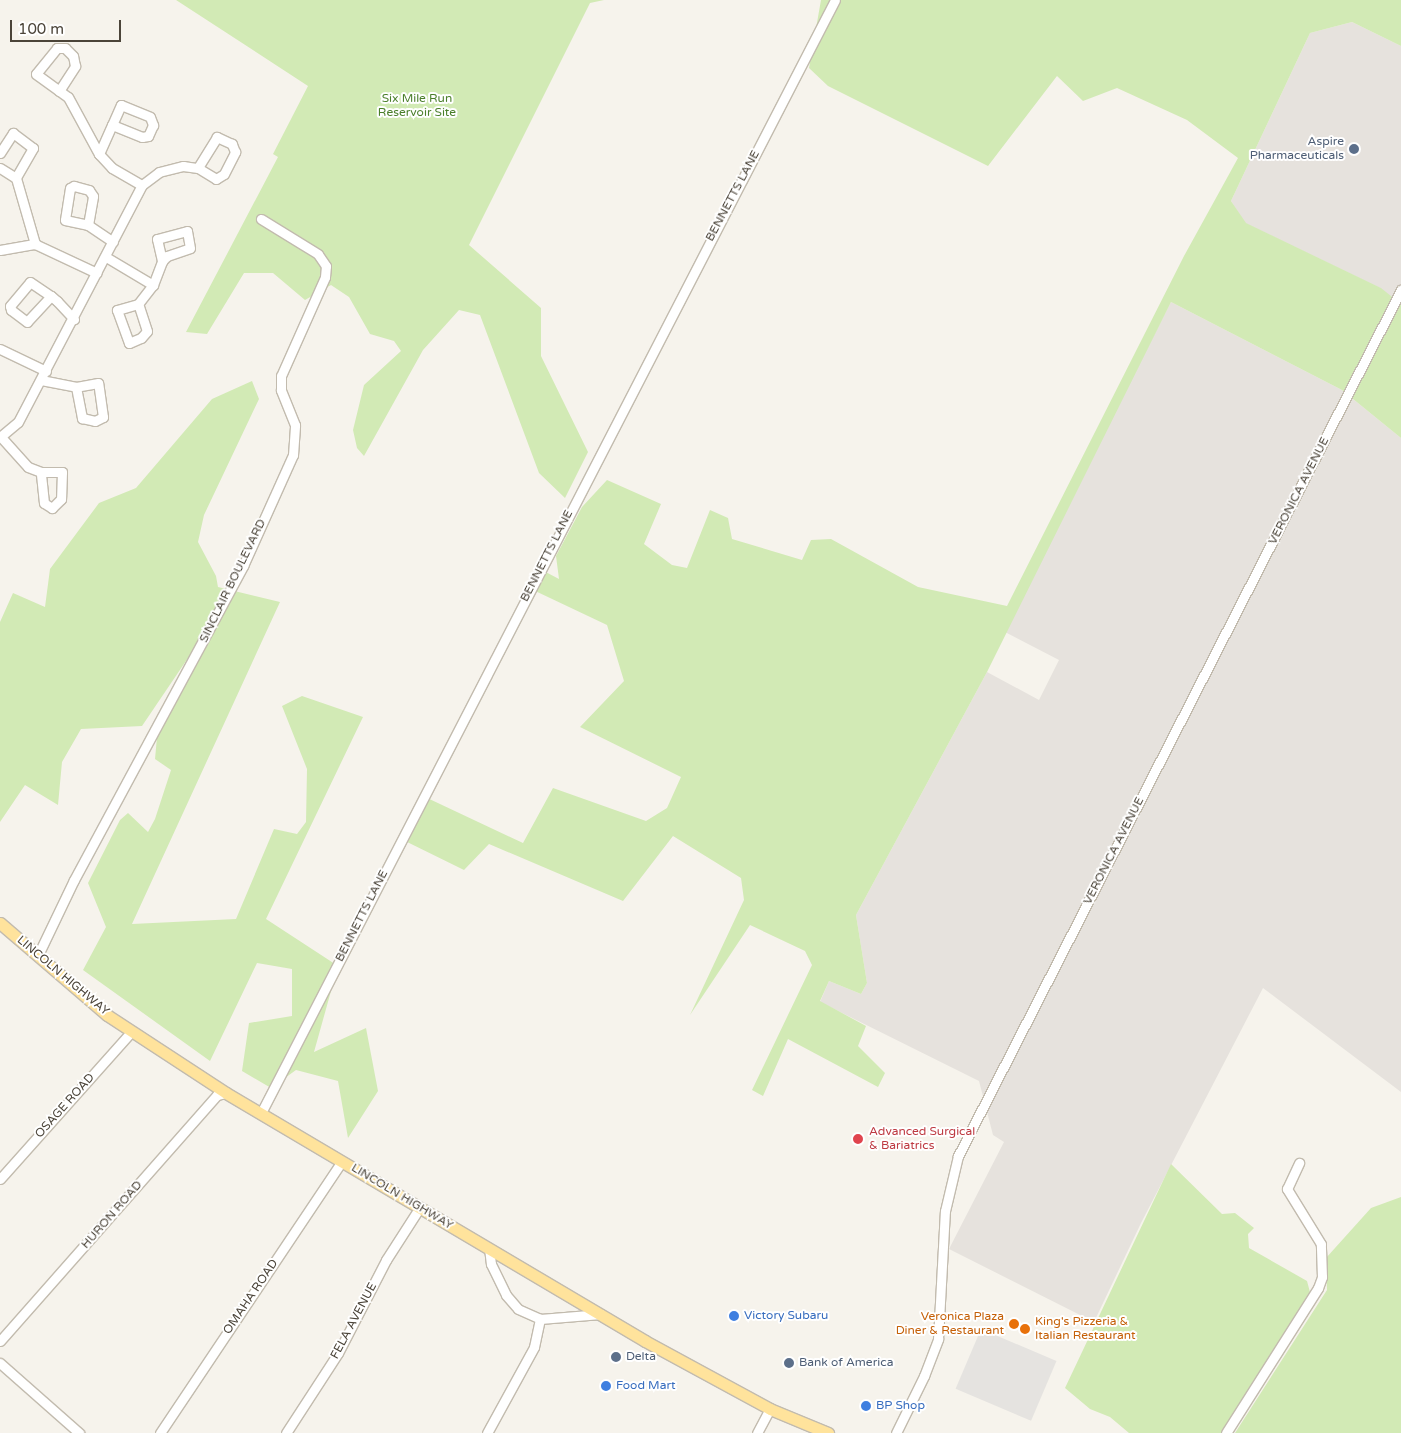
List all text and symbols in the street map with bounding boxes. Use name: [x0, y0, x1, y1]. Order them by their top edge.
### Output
scale bar: [12, 10, 124, 42]
text: 100 m: [18, 20, 64, 38]
park label: Six Mile Run Reservoir Site: [378, 92, 456, 120]
place label: Aspire Pharmaceuticals: [1250, 135, 1344, 163]
marker: Aspire Pharmaceuticals: [1348, 143, 1360, 155]
street label: BENNETTS LANE: [703, 148, 763, 244]
street label: VERONICA AVENUE: [1266, 435, 1332, 547]
street label: BENNETTS LANE: [518, 508, 576, 604]
street label: SINCLAIR BOULEVARD: [197, 517, 269, 645]
street label: VERONICA AVENUE: [1081, 795, 1147, 907]
street label: BENNETTS LANE: [333, 868, 391, 964]
street label: LINCOLN HIGHWAY: [14, 933, 112, 1019]
street label: OSAGE ROAD: [32, 1071, 98, 1141]
place label: Advanced Surgical & Bariatrics: [869, 1125, 975, 1153]
marker: Advanced Surgical & Bariatrics: [851, 1132, 865, 1146]
street label: LINCOLN HIGHWAY: [349, 1161, 455, 1233]
street label: HURON ROAD: [79, 1178, 145, 1252]
street label: OMAHA ROAD: [221, 1257, 281, 1337]
street label: FELA AVENUE: [328, 1280, 380, 1362]
place label: Victory Subaru: [744, 1309, 828, 1323]
marker: Victory Subaru: [728, 1310, 740, 1322]
place label: Veronica Plaza Diner & Restaurant: [896, 1310, 1004, 1338]
place label: King's Pizzeria & Italian Restaurant: [1035, 1315, 1135, 1343]
marker: Veronica Plaza Diner & Restaurant: [1008, 1318, 1020, 1330]
marker: King's Pizzeria & Italian Restaurant: [1019, 1323, 1031, 1335]
place label: Delta: [626, 1350, 656, 1364]
marker: Delta: [610, 1351, 622, 1363]
place label: Bank of America: [799, 1356, 893, 1370]
marker: Bank of America: [783, 1357, 795, 1369]
place label: Food Mart: [616, 1379, 676, 1393]
marker: Food Mart: [600, 1380, 612, 1392]
place label: BP Shop: [876, 1399, 925, 1413]
marker: BP Shop: [860, 1400, 872, 1412]

